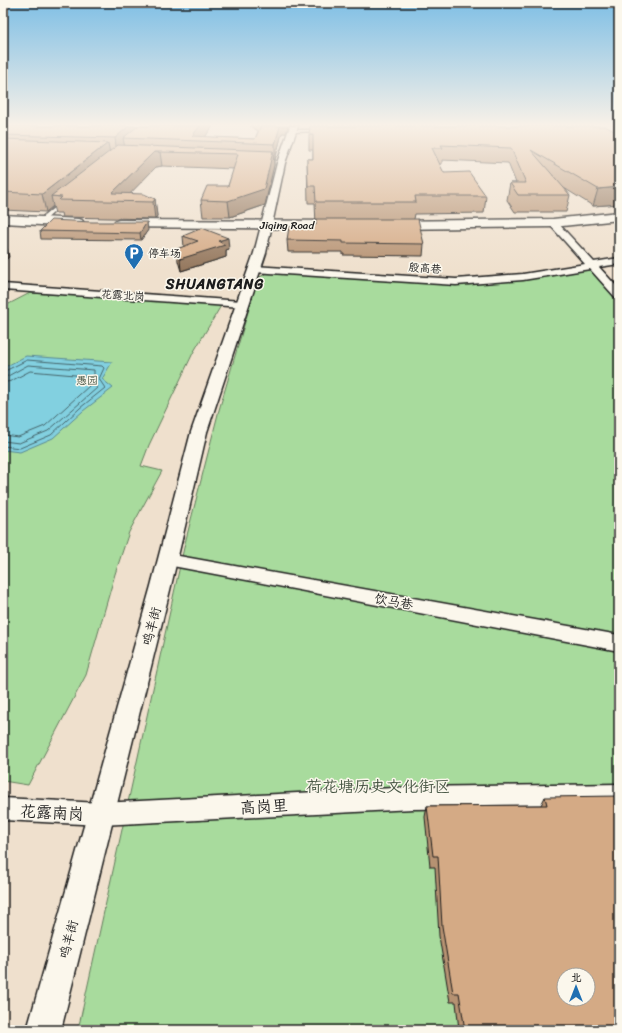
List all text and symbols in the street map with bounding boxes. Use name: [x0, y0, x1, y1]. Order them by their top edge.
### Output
street label: Jiqing Road: [259, 216, 315, 235]
parking icon: 停车场: [123, 242, 145, 270]
place label: 停车场: [148, 244, 181, 263]
street label: 殷高巷: [408, 258, 442, 279]
district label: SHUANGTANG: [165, 272, 264, 297]
street label: 花露北岗: [100, 284, 146, 307]
park label: 愚园: [76, 371, 98, 390]
street label: 饮马巷: [373, 587, 415, 616]
street label: 鸣羊街: [135, 604, 168, 648]
park label: 荷花塘历史文化街区: [306, 772, 450, 801]
street label: 高岗里: [239, 791, 289, 822]
street label: 花露南岗: [19, 796, 85, 829]
street label: 鸣羊街: [52, 917, 85, 961]
north arrow: [556, 967, 596, 1007]
text: 北: [571, 968, 582, 987]

